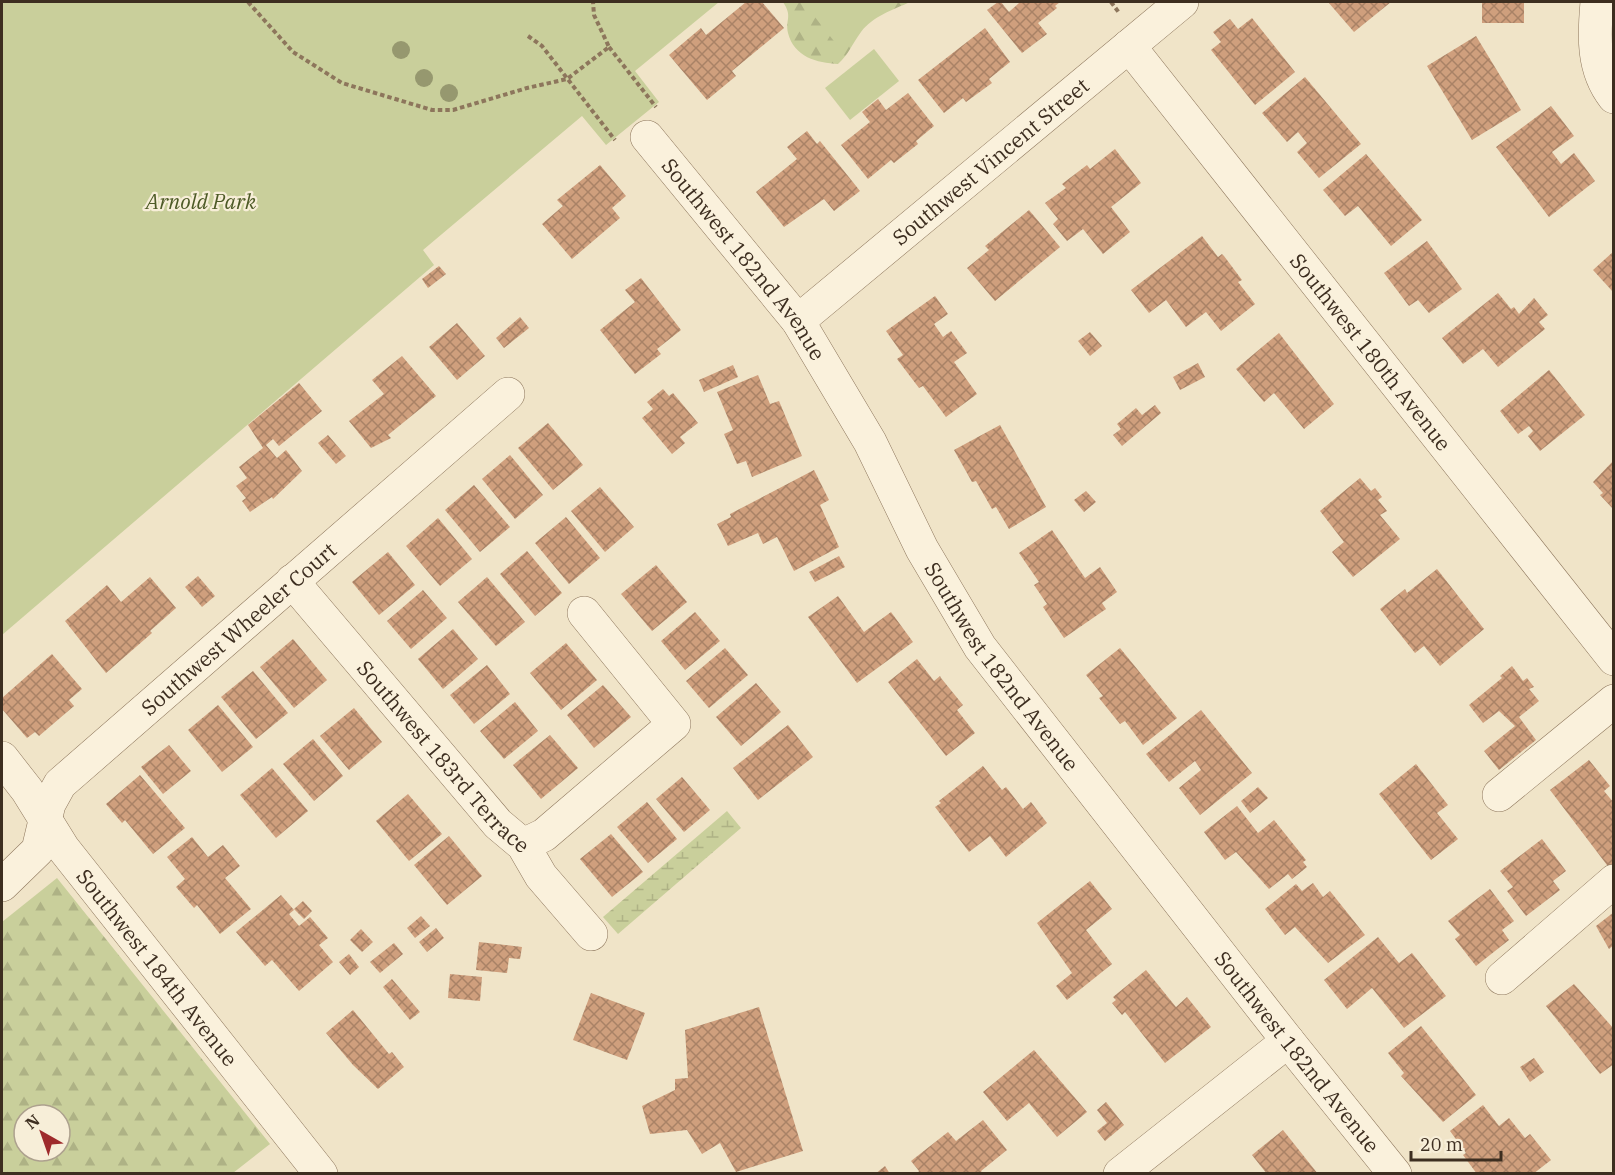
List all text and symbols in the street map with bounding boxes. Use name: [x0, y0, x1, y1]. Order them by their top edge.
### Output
street label: Southwest Vincent Street: [886, 71, 1094, 251]
street label: Southwest 182nd Avenue: [656, 152, 832, 365]
park label: Arnold Park: [144, 187, 257, 215]
street label: Southwest 180th Avenue: [1284, 247, 1458, 456]
street label: Southwest Wheeler Court: [135, 536, 342, 721]
street label: Southwest 182nd Avenue: [919, 557, 1086, 776]
street label: Southwest 183rd Terrace: [351, 654, 536, 859]
street label: Southwest 184th Avenue: [71, 863, 244, 1072]
street label: Southwest 182nd Avenue: [1209, 945, 1386, 1158]
north arrow: [12, 1103, 72, 1163]
text: N: [21, 1110, 44, 1133]
scale bar: [1411, 1124, 1501, 1162]
text: 20 m: [1420, 1133, 1463, 1156]

